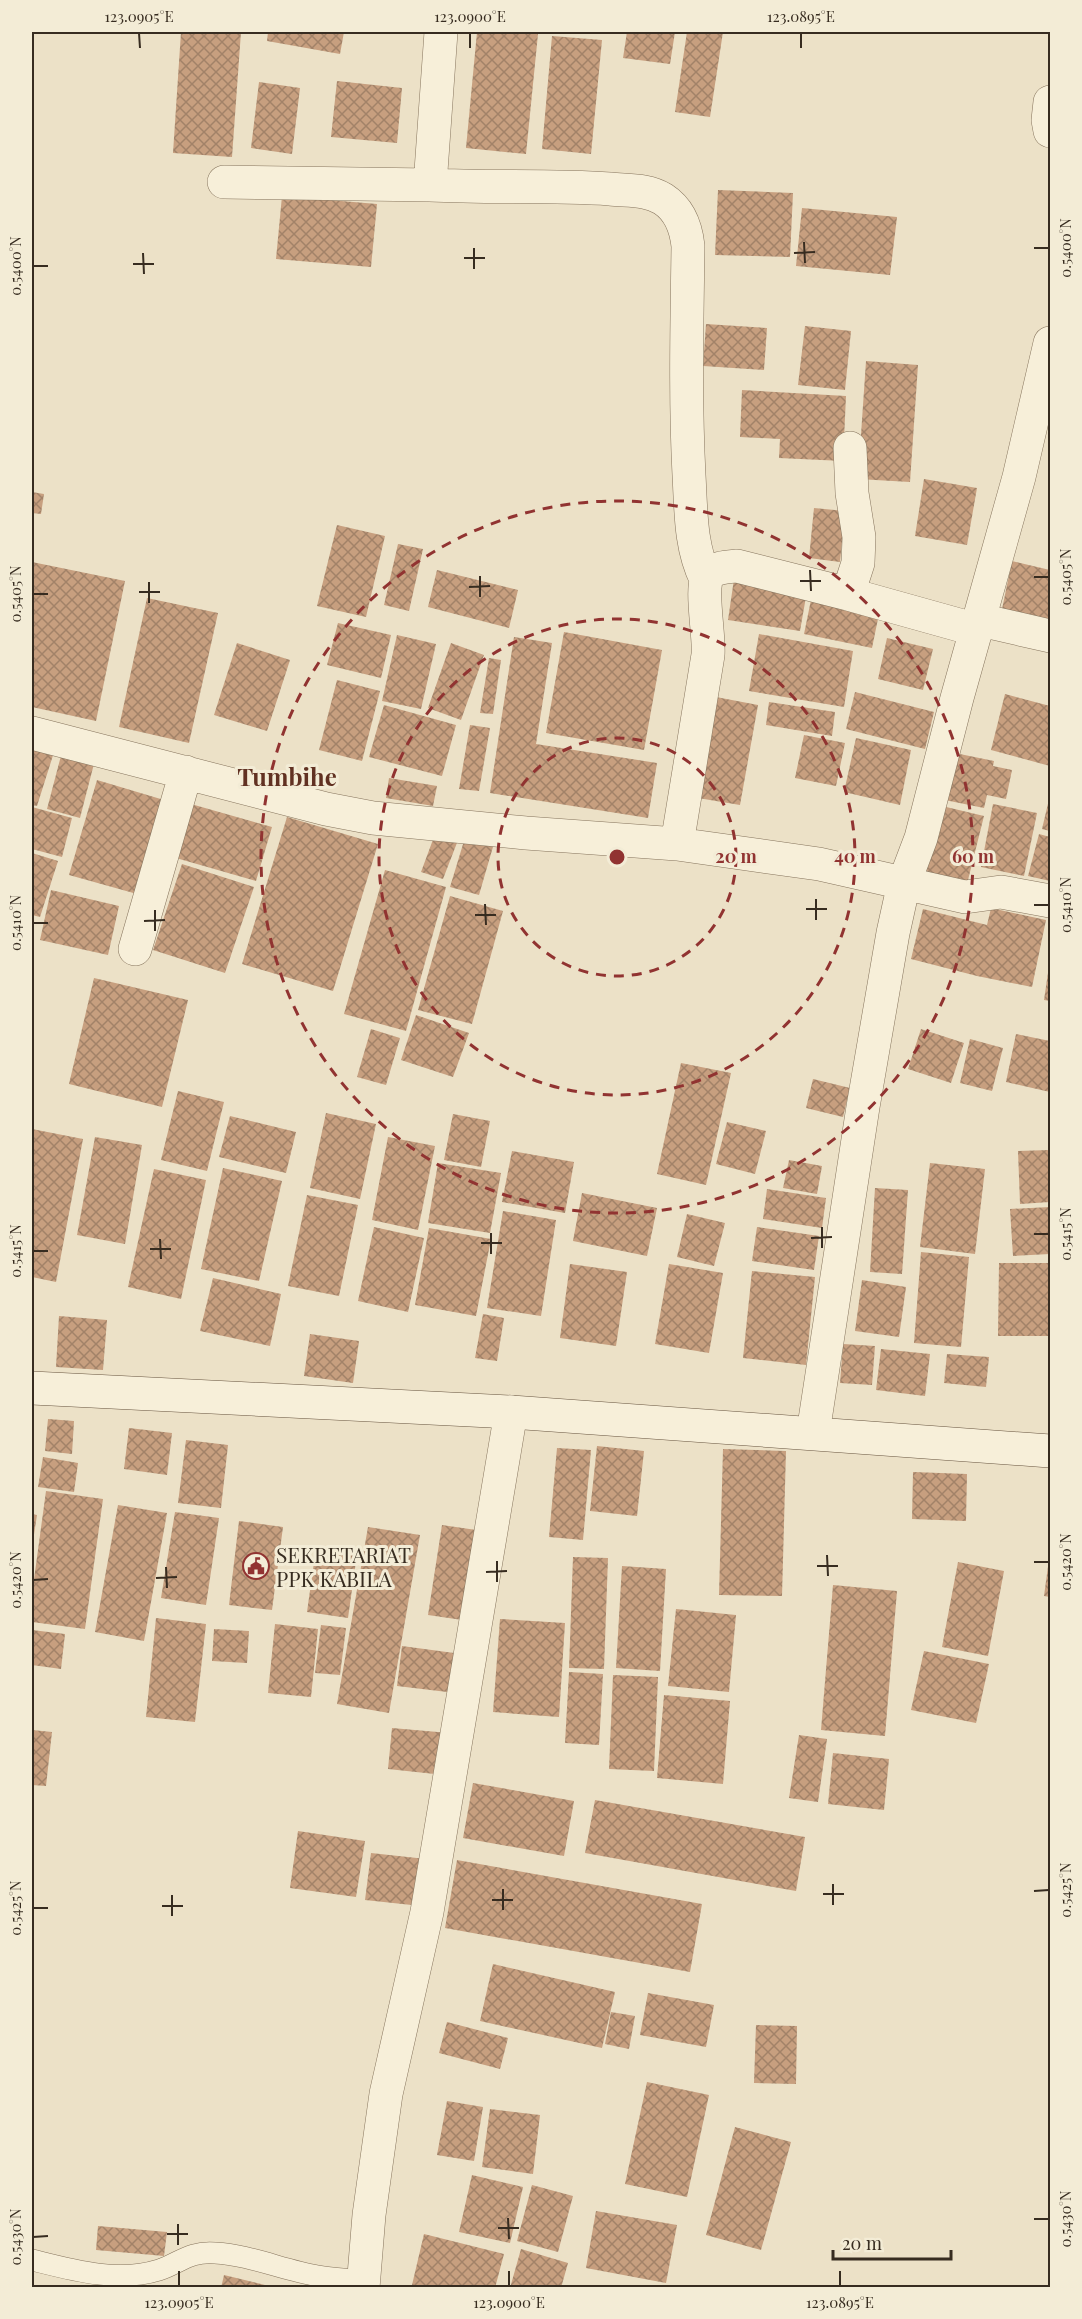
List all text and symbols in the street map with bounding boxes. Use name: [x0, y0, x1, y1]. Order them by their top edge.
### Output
text: 123.0905°E: [104, 6, 174, 26]
text: 123.0900°E: [434, 6, 506, 26]
text: 123.0895°E: [767, 6, 835, 26]
text: 0.5400°N: [1055, 218, 1075, 278]
text: 0.5400°N: [5, 236, 25, 296]
text: 0.5405°N: [1055, 548, 1075, 606]
text: 0.5405°N: [5, 565, 25, 623]
district label: Tumbihe: [237, 760, 337, 792]
text: 20 m: [715, 844, 757, 868]
text: 40 m: [834, 844, 877, 868]
text: 60 m: [952, 844, 995, 868]
centre of rings: [607, 847, 627, 867]
text: 0.5410°N: [1055, 877, 1075, 933]
text: 0.5410°N: [5, 895, 25, 951]
text: 0.5415°N: [1055, 1207, 1075, 1261]
text: 0.5415°N: [5, 1224, 25, 1278]
text: 0.5420°N: [1055, 1533, 1075, 1591]
place label: SEKRETARIAT PPK KABILA: [276, 1540, 411, 1592]
text: 0.5420°N: [5, 1551, 25, 1609]
public building icon: SEKRETARIAT PPK KABILA: [241, 1551, 271, 1581]
text: 0.5425°N: [1055, 1862, 1075, 1918]
text: 0.5425°N: [5, 1880, 25, 1936]
text: 0.5430°N: [1055, 2190, 1075, 2248]
text: 0.5430°N: [5, 2208, 25, 2266]
scale bar: [833, 2223, 952, 2261]
text: 20 m: [842, 2231, 882, 2255]
text: 123.0905°E: [144, 2292, 214, 2312]
text: 123.0900°E: [473, 2292, 545, 2312]
text: 123.0895°E: [806, 2292, 874, 2312]

